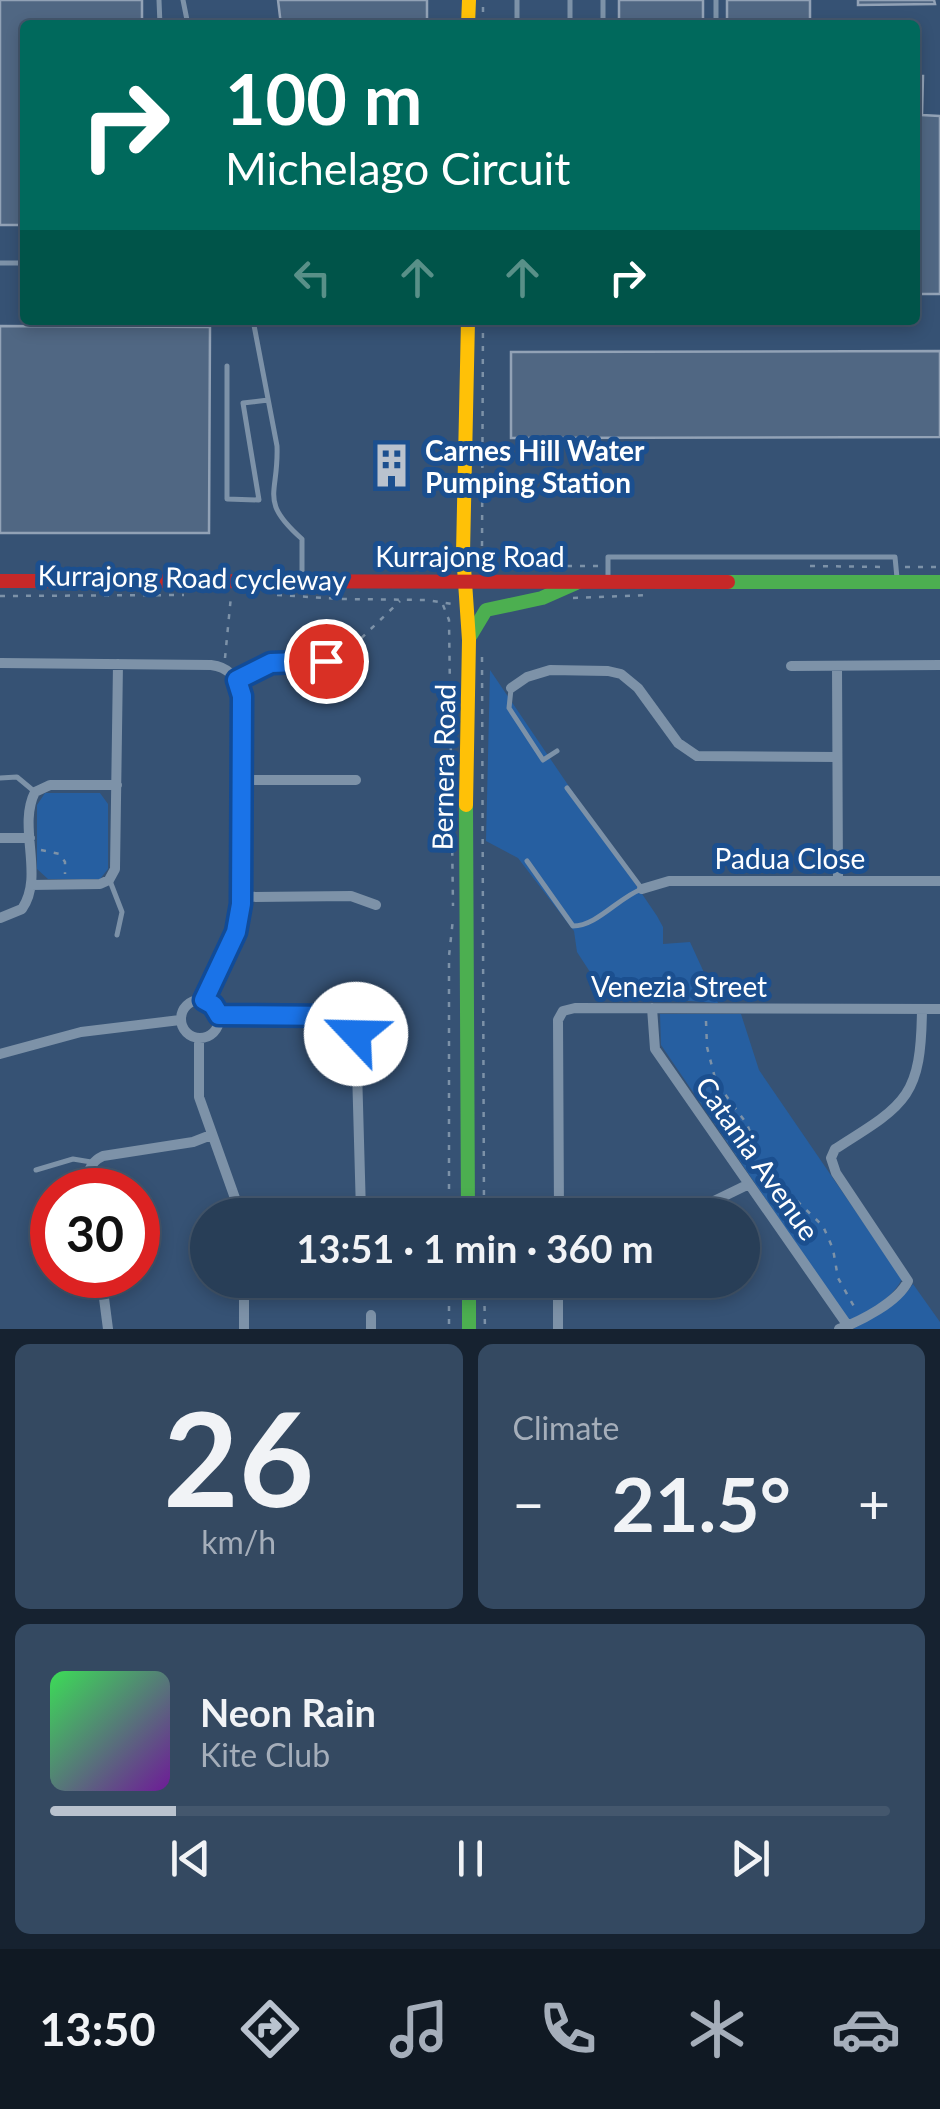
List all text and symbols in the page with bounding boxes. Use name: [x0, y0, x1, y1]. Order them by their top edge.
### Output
text: 100 m: [225, 56, 422, 140]
icon: right: [60, 60, 190, 190]
text: Michelago Circuit: [225, 141, 571, 195]
icon: left: [285, 250, 340, 305]
icon: ahead: [390, 250, 445, 305]
icon: ahead: [495, 250, 550, 305]
icon: right: [600, 250, 655, 305]
place label: Carnes Hill Water Pumping Station: [425, 433, 645, 499]
building icon: Carnes Hill Water Pumping Station: [368, 442, 416, 490]
street label: Kurrajong Road: [375, 539, 565, 573]
street label: Kurrajong Road cycleway: [37, 557, 347, 597]
pin: [284, 619, 369, 704]
icon: arrive: [299, 634, 354, 689]
street label: Bernera Road: [425, 683, 461, 851]
street label: Padua Close: [715, 841, 865, 875]
street label: Venezia Street: [591, 969, 767, 1003]
position arrow: [304, 982, 408, 1086]
street label: Catania Avenue: [689, 1070, 827, 1246]
speed limit sign: 30: [30, 1168, 160, 1298]
text: 13:51 · 1 min · 360 m: [296, 1225, 654, 1271]
text: 26: [163, 1379, 314, 1535]
text: Climate: [513, 1408, 619, 1447]
text: 21.5°: [612, 1458, 791, 1548]
text: −: [513, 1470, 544, 1536]
text: +: [858, 1470, 890, 1536]
text: km/h: [201, 1522, 276, 1561]
text: Neon Rain: [200, 1689, 376, 1735]
text: Kite Club: [200, 1735, 330, 1774]
icon: previous: [163, 1831, 218, 1886]
icon: pause: [443, 1831, 498, 1886]
icon: next: [723, 1831, 778, 1886]
icon: directions: [235, 1994, 305, 2064]
icon: music: [384, 1994, 454, 2064]
icon: phone: [533, 1994, 603, 2064]
icon: climate: [682, 1994, 752, 2064]
icon: car: [831, 1994, 901, 2064]
text: 13:50: [40, 2002, 156, 2056]

